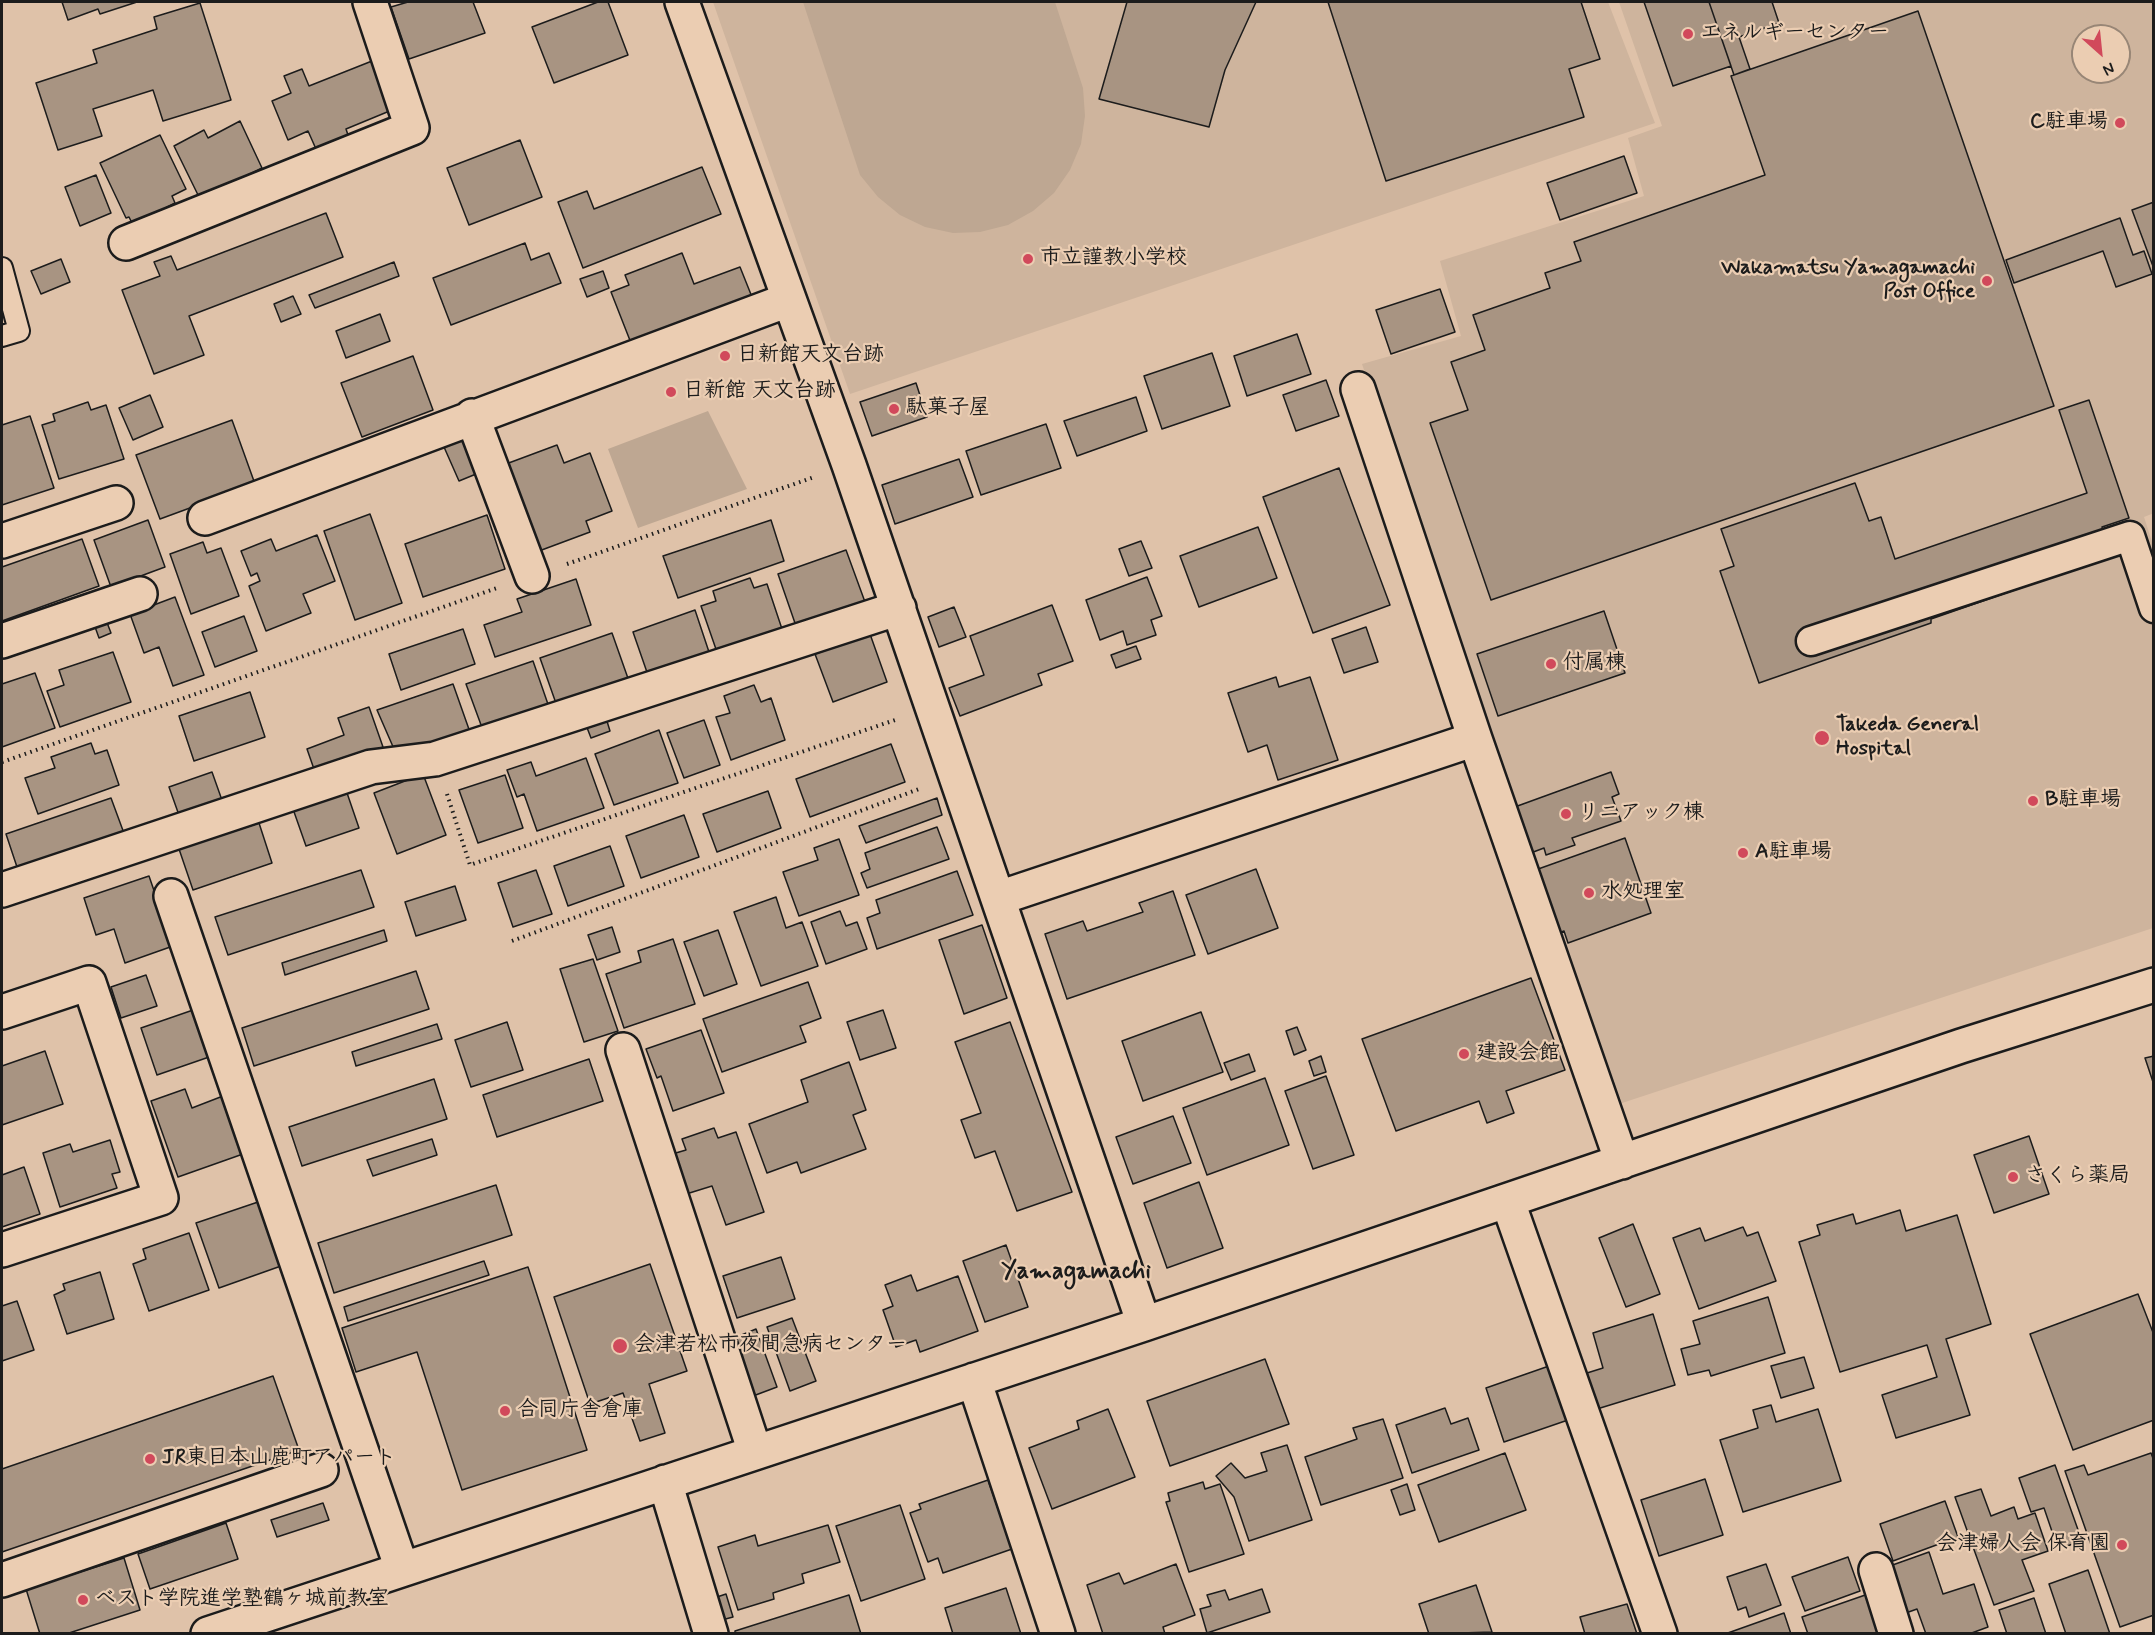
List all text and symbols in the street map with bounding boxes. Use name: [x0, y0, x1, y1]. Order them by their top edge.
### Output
place label: エネルギーセンター: [1700, 21, 1889, 47]
north arrow: [2071, 24, 2131, 84]
marker: エネルギーセンター: [1681, 27, 1695, 41]
text: N: [2099, 57, 2118, 80]
place label: C駐車場: [2030, 110, 2108, 136]
marker: C駐車場: [2113, 116, 2127, 130]
place label: 市立謹教小学校: [1040, 246, 1187, 272]
marker: 市立謹教小学校: [1021, 252, 1035, 266]
place label: Wakamatsu Yamagamachi Post Office: [1721, 256, 1975, 306]
marker: Wakamatsu Yamagamachi Post Office: [1980, 274, 1994, 288]
place label: 日新館天文台跡: [737, 343, 884, 369]
marker: 日新館天文台跡: [718, 349, 732, 363]
place label: 日新館 天文台跡: [683, 379, 836, 405]
marker: 日新館 天文台跡: [664, 385, 678, 399]
place label: 駄菓子屋: [906, 396, 990, 422]
marker: 駄菓子屋: [887, 402, 901, 416]
place label: 付属棟: [1563, 651, 1626, 677]
marker: 付属棟: [1544, 657, 1558, 671]
place label: Takeda General Hospital: [1836, 713, 1979, 763]
marker: Takeda General Hospital: [1813, 729, 1831, 747]
place label: B駐車場: [2045, 788, 2121, 814]
marker: B駐車場: [2026, 794, 2040, 808]
place label: リニアック棟: [1578, 801, 1704, 827]
marker: リニアック棟: [1559, 807, 1573, 821]
place label: A駐車場: [1755, 840, 1832, 866]
marker: A駐車場: [1736, 846, 1750, 860]
place label: 水処理室: [1601, 880, 1685, 906]
marker: 水処理室: [1582, 886, 1596, 900]
place label: 建設会館: [1476, 1041, 1560, 1067]
marker: 建設会館: [1457, 1047, 1471, 1061]
place label: さくら薬局: [2025, 1164, 2130, 1190]
marker: さくら薬局: [2006, 1170, 2020, 1184]
district label: Yamagamachi: [1001, 1259, 1151, 1287]
place label: 会津若松市夜間急病センター: [634, 1333, 907, 1359]
marker: 会津若松市夜間急病センター: [611, 1337, 629, 1355]
place label: 合同庁舎倉庫: [517, 1398, 643, 1424]
marker: 合同庁舎倉庫: [498, 1404, 512, 1418]
place label: JR東日本山鹿町アパート: [162, 1446, 396, 1472]
marker: JR東日本山鹿町アパート: [143, 1452, 157, 1466]
place label: 会津婦人会 保育園: [1936, 1532, 2110, 1558]
marker: 会津婦人会 保育園: [2115, 1538, 2129, 1552]
place label: ベスト学院進学塾鶴ヶ城前教室: [95, 1587, 389, 1613]
marker: ベスト学院進学塾鶴ヶ城前教室: [76, 1593, 90, 1607]

